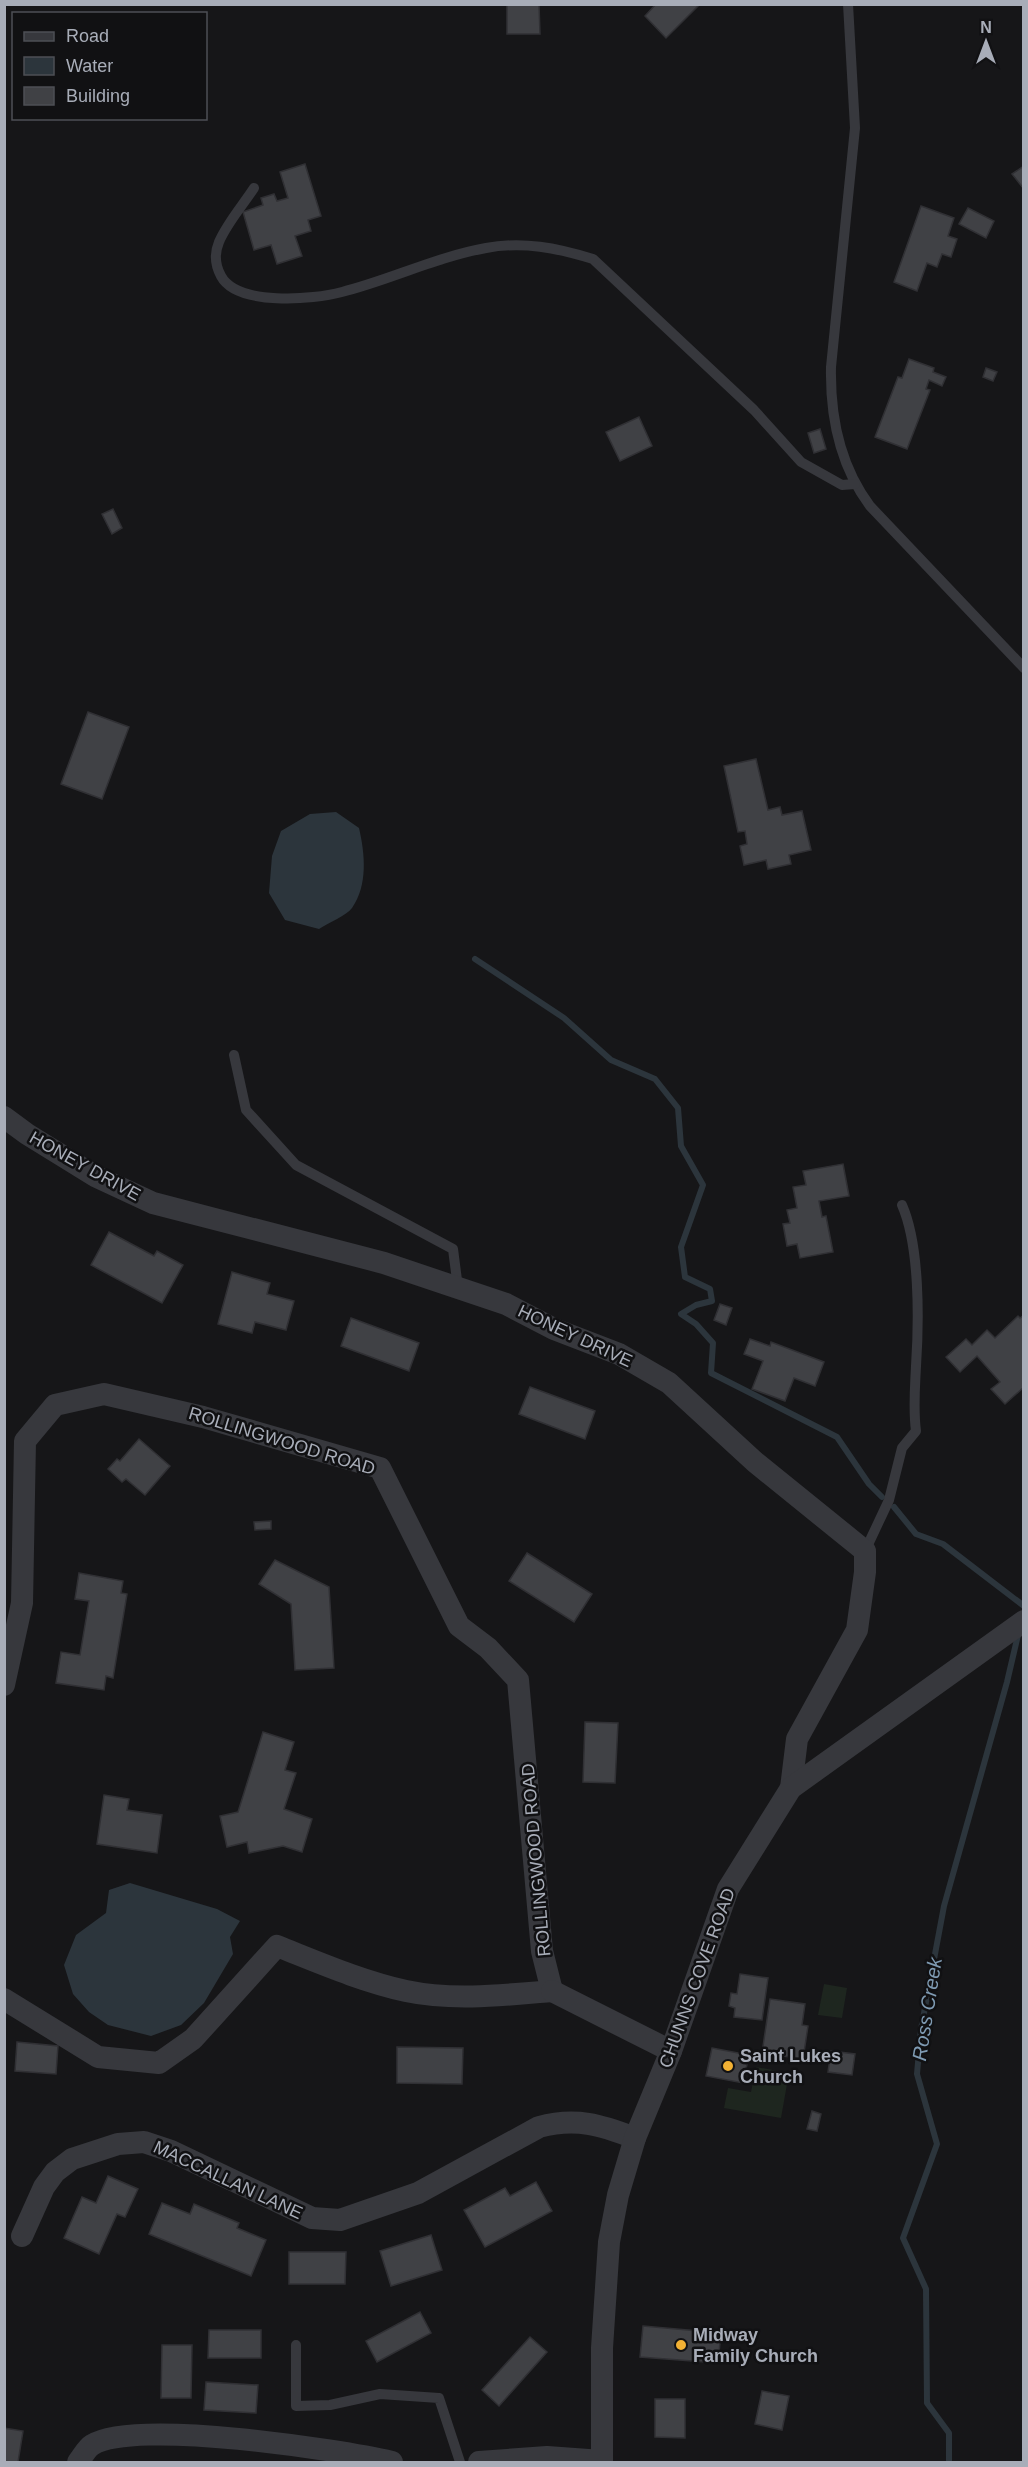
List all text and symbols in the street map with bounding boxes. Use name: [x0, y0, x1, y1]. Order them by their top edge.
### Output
legend: [12, 12, 207, 120]
north arrow: [956, 12, 1016, 72]
text: N: [980, 19, 992, 36]
text: Road: [66, 26, 109, 46]
text: Water: [66, 56, 113, 76]
text: Building: [66, 86, 130, 106]
street label: HONEY DRIVE: [26, 1127, 144, 1205]
street label: HONEY DRIVE: [515, 1301, 635, 1371]
street label: ROLLINGWOOD ROAD: [186, 1403, 378, 1479]
street label: ROLLINGWOOD ROAD: [518, 1762, 554, 1958]
street label: CHUNNS COVE ROAD: [655, 1885, 739, 2071]
water label: Ross Creek: [908, 1955, 946, 2062]
place label: Saint Lukes Church: [740, 2046, 841, 2087]
marker: Saint Lukes Church: [721, 2059, 735, 2073]
street label: MACCALLAN LANE: [150, 2137, 306, 2223]
place label: Midway Family Church: [693, 2325, 818, 2366]
marker: Midway Family Church: [674, 2338, 688, 2352]

